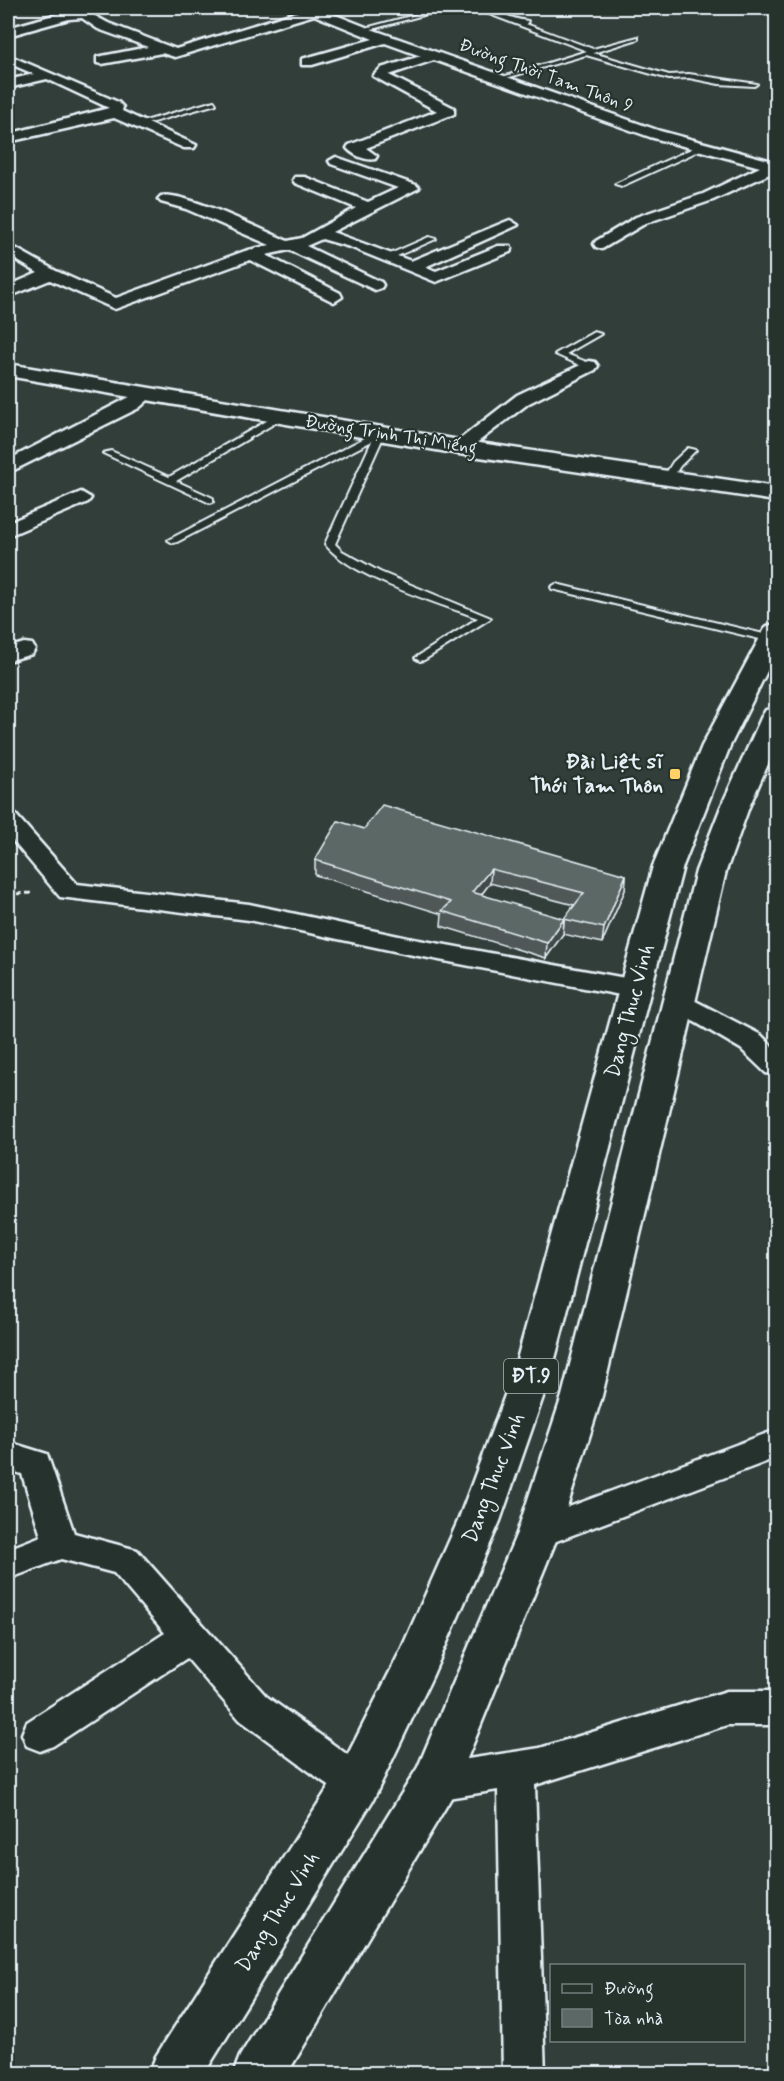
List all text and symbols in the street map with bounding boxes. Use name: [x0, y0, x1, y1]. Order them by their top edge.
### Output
street label: Đường Thời Tam Thôn 9: [455, 33, 636, 121]
street label: Đường Trịnh Thị Miếng: [303, 410, 479, 462]
place label: Đài Liệt sĩ Thới Tam Thôn: [530, 748, 664, 800]
marker: Đài Liệt sĩ Thới Tam Thôn: [668, 767, 682, 781]
street label: Dang Thuc Vinh: [599, 941, 662, 1081]
road number: ĐT.9: [504, 1359, 558, 1393]
street label: Dang Thuc Vinh: [456, 1409, 533, 1548]
street label: Dang Thuc Vinh: [230, 1846, 327, 1978]
legend: [550, 1964, 745, 2042]
text: Đường: [604, 1977, 654, 2003]
text: Tòa nhà: [604, 2007, 663, 2031]

